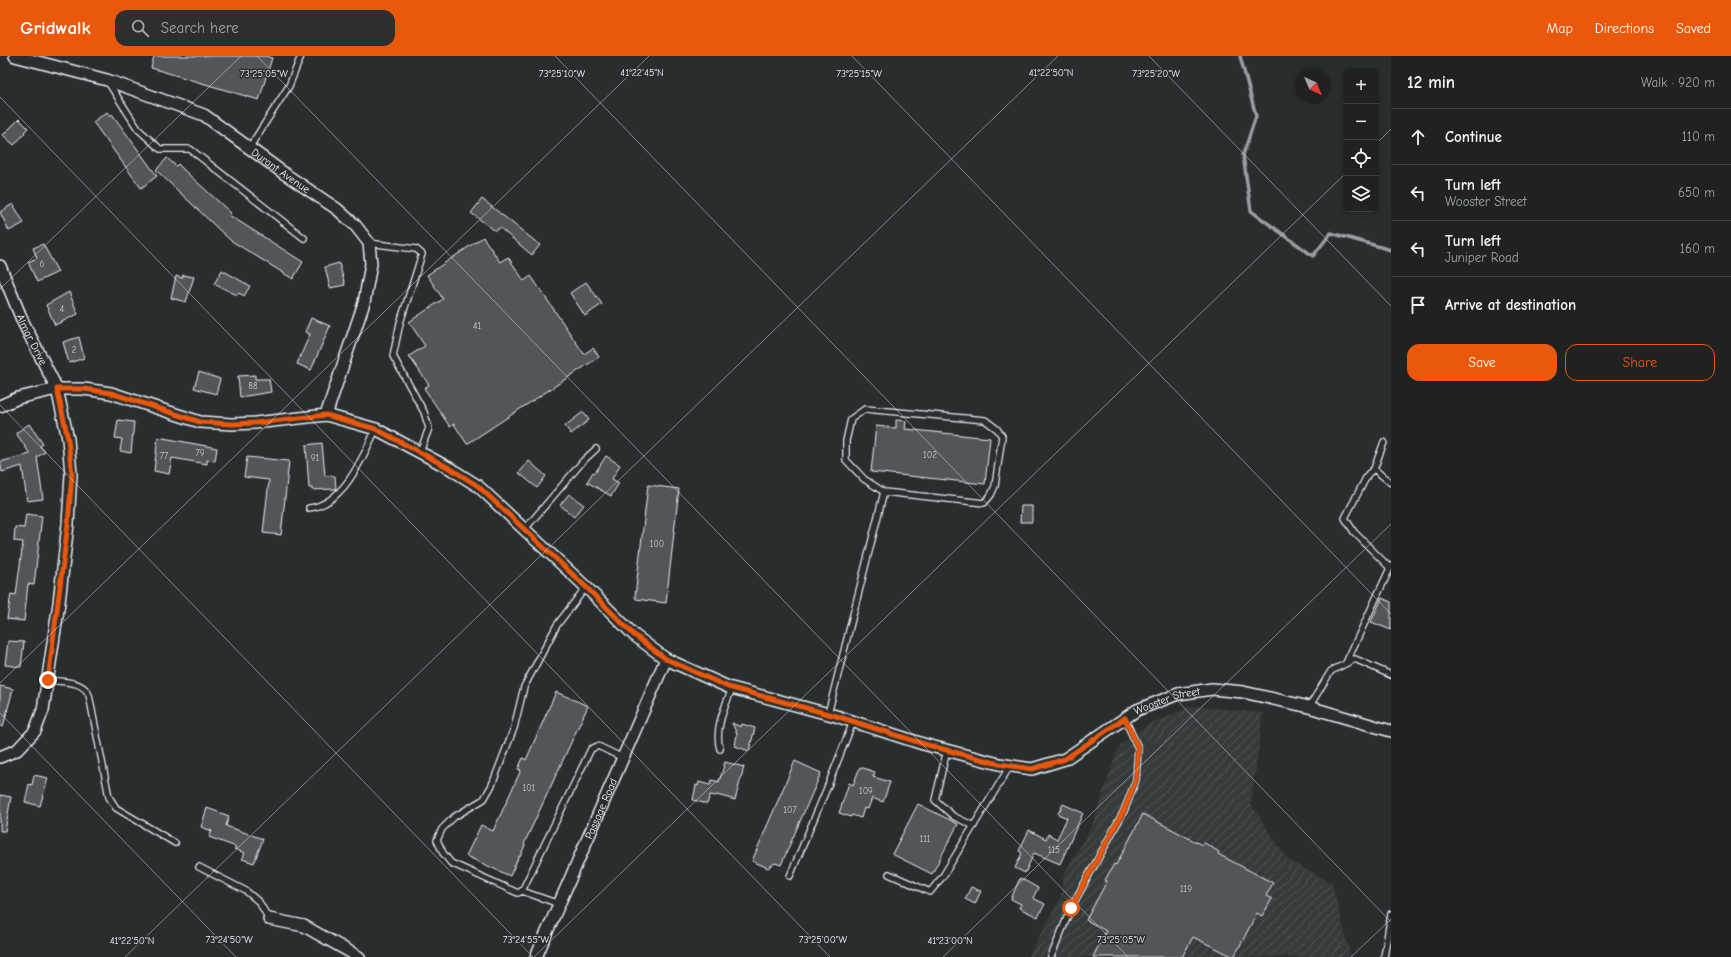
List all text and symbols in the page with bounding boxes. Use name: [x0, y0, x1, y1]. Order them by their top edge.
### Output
search box: [115, 10, 395, 46]
text: Gridwalk: [20, 17, 91, 39]
icon: search: [129, 17, 151, 39]
text: Search here: [161, 19, 239, 37]
text: Map: [1546, 20, 1573, 37]
text: Directions: [1595, 20, 1654, 37]
text: Saved: [1676, 20, 1711, 37]
text: 41°22'45"N: [620, 67, 664, 79]
text: 41°22'50"N: [1029, 67, 1073, 79]
text: 73°25'05"W: [240, 68, 288, 80]
text: 73°25'10"W: [539, 68, 585, 80]
text: 73°25'15"W: [836, 68, 882, 80]
text: 73°25'20"W: [1132, 68, 1180, 80]
north arrow: [1295, 68, 1331, 104]
map controls: [1343, 68, 1379, 212]
button: +: [1343, 68, 1379, 104]
text: 12 min: [1407, 73, 1455, 92]
text: Walk · 920 m: [1641, 75, 1715, 90]
button: −: [1343, 104, 1379, 140]
icon: ahead: [1407, 126, 1429, 148]
text: Continue: [1445, 128, 1502, 146]
text: 110 m: [1682, 129, 1715, 144]
button: locate: [1343, 140, 1379, 176]
street label: Durant Avenue: [249, 145, 313, 196]
button: layers: [1343, 176, 1379, 212]
text: Turn left: [1445, 176, 1501, 194]
icon: left: [1407, 182, 1429, 204]
text: 650 m: [1678, 185, 1715, 200]
text: Wooster Street: [1445, 194, 1527, 209]
text: Turn left: [1445, 232, 1501, 250]
icon: left: [1407, 238, 1429, 260]
text: 160 m: [1680, 241, 1715, 256]
text: Juniper Road: [1445, 250, 1519, 265]
house number: 6: [40, 259, 45, 269]
icon: arrive: [1407, 294, 1429, 316]
text: Arrive at destination: [1445, 296, 1576, 314]
house number: 4: [60, 304, 64, 314]
street label: Almar Drive: [14, 312, 50, 367]
house number: 41: [473, 321, 481, 331]
button: Save: [1407, 344, 1557, 381]
button: Share: [1565, 344, 1715, 381]
house number: 2: [72, 345, 77, 355]
house number: 88: [248, 381, 258, 391]
house number: 79: [195, 448, 205, 458]
house number: 102: [923, 450, 937, 460]
house number: 77: [160, 451, 169, 461]
house number: 91: [311, 453, 320, 463]
house number: 100: [650, 539, 664, 549]
route end: [39, 671, 57, 689]
street label: Wooster Street: [1132, 684, 1202, 717]
street label: Passage Road: [582, 776, 620, 841]
house number: 101: [523, 783, 536, 793]
house number: 109: [859, 786, 873, 796]
house number: 107: [783, 805, 797, 815]
house number: 111: [920, 834, 931, 844]
house number: 115: [1048, 845, 1060, 855]
house number: 119: [1180, 884, 1192, 894]
route start: [1062, 899, 1080, 917]
text: 73°24'50"W: [205, 934, 253, 946]
text: 73°24'55"W: [503, 934, 550, 946]
text: 73°25'00"W: [799, 934, 848, 946]
text: 73°25'05"W: [1097, 934, 1145, 946]
text: 41°22'50"N: [110, 935, 154, 947]
text: 41°23'00"N: [927, 935, 973, 947]

